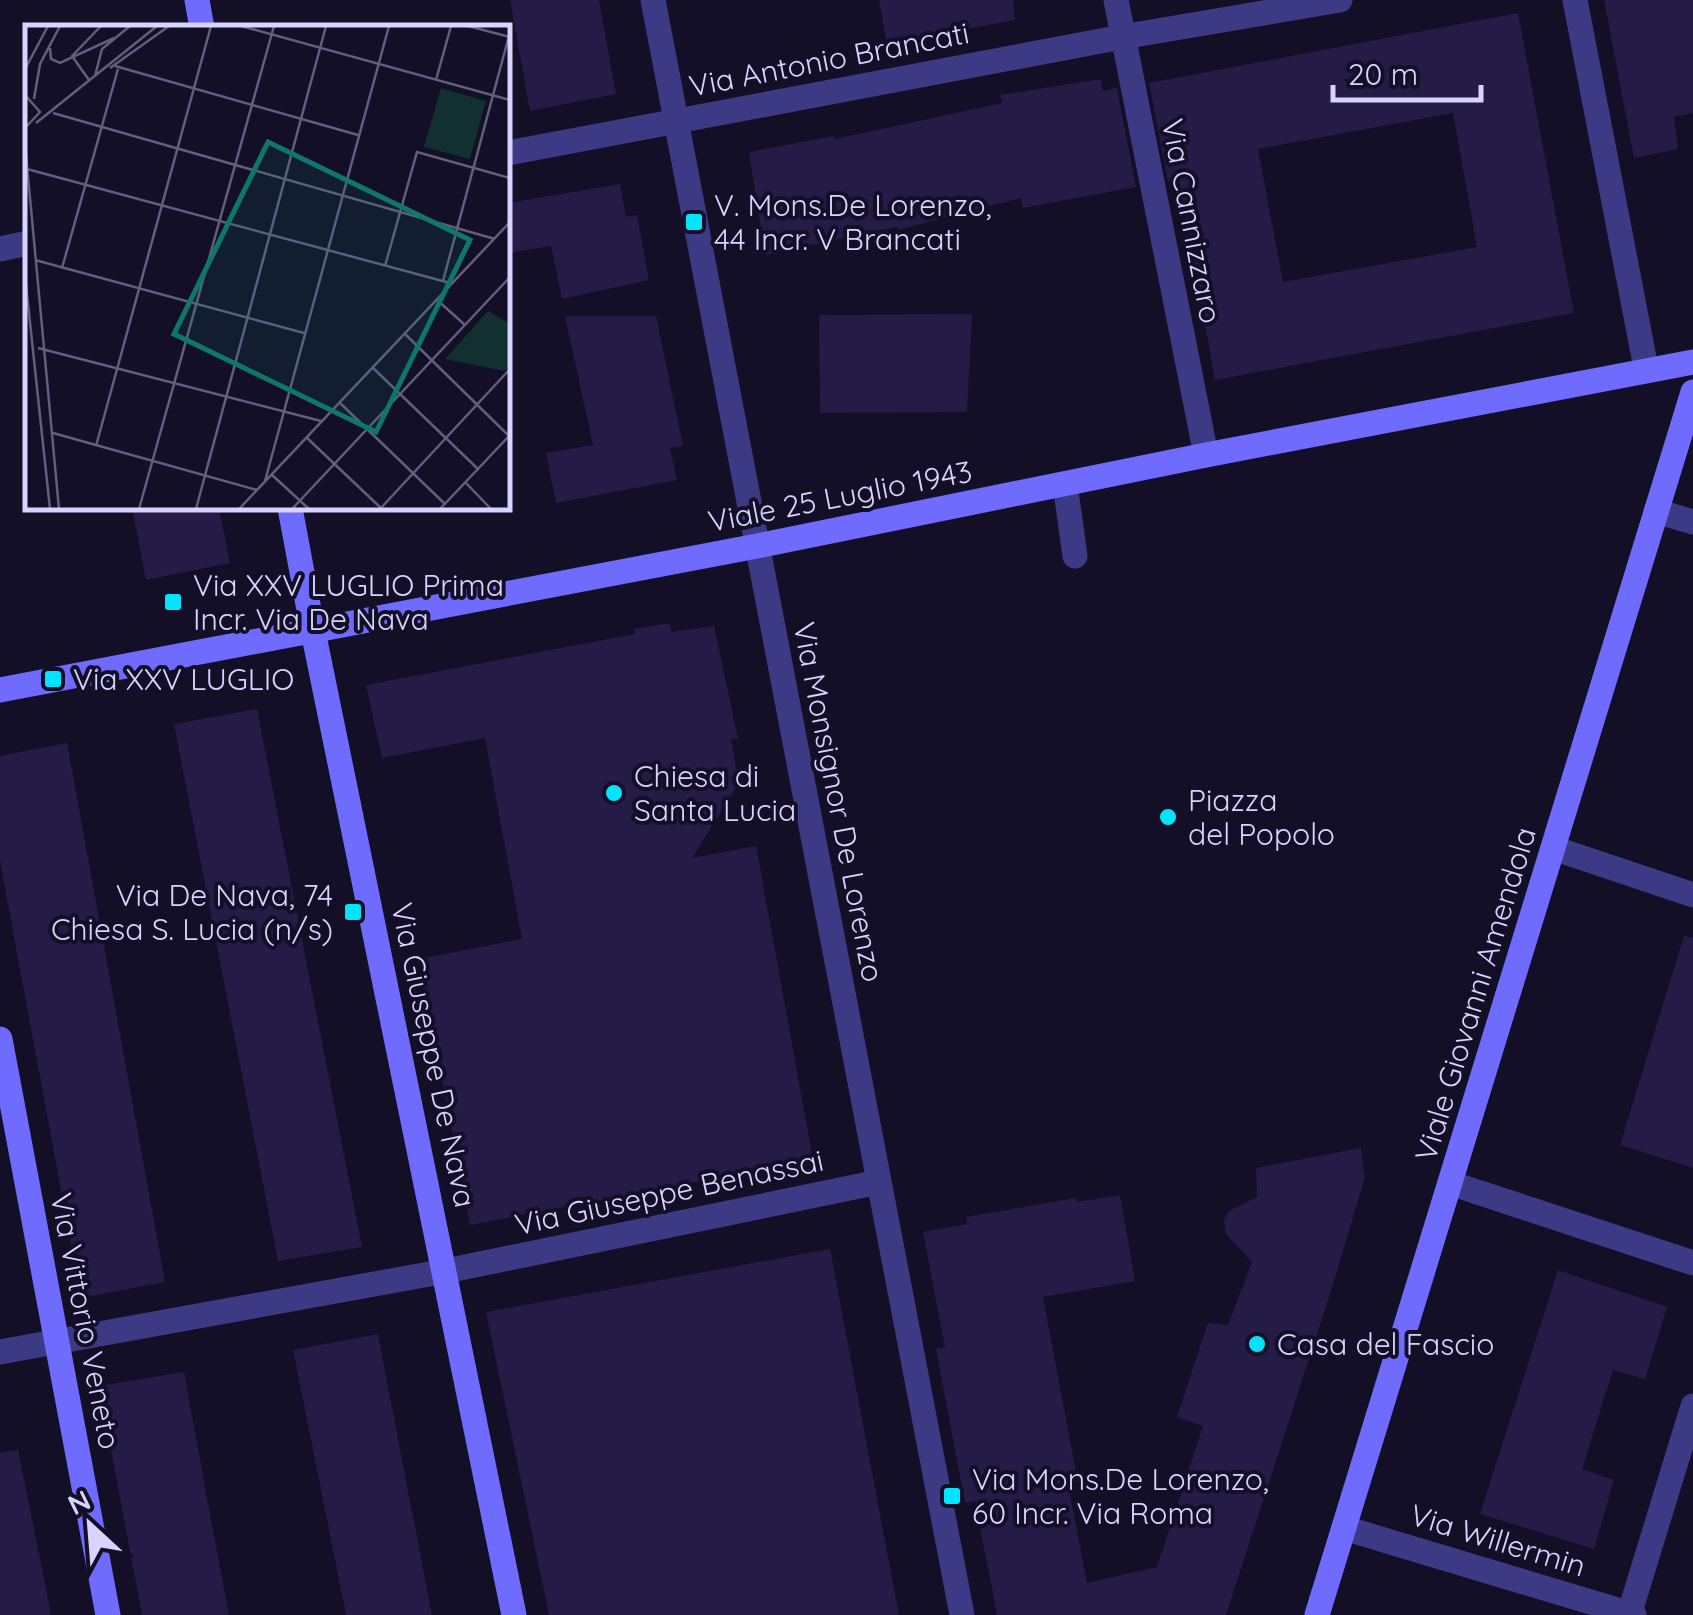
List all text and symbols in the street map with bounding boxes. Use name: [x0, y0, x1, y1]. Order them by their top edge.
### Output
street label: Via Antonio Brancati: [686, 13, 972, 105]
inset map: [25, 25, 510, 510]
scale bar: [1333, 40, 1480, 102]
text: 20 m: [1348, 55, 1418, 93]
street label: Via Cannizzaro: [1154, 116, 1230, 326]
place label: V. Mons.De Lorenzo, 44 Incr. V Brancati: [714, 186, 992, 258]
marker: V. Mons.De Lorenzo, 44 Incr. V Brancati: [683, 211, 705, 233]
street label: Viale 25 Luglio 1943: [705, 452, 975, 540]
place label: Via XXV LUGLIO Prima Incr. Via De Nava: [193, 566, 504, 638]
marker: Via XXV LUGLIO Prima Incr. Via De Nava: [162, 591, 184, 613]
street label: Via Monsignor De Lorenzo: [785, 619, 893, 985]
place label: Via XXV LUGLIO: [73, 660, 294, 698]
marker: Via XXV LUGLIO: [42, 668, 64, 690]
place label: Chiesa di Santa Lucia: [634, 757, 796, 829]
place label: Piazza del Popolo: [1188, 781, 1335, 853]
marker: Chiesa di Santa Lucia: [603, 782, 625, 804]
marker: Piazza del Popolo: [1157, 806, 1179, 828]
street label: Viale Giovanni Amendola: [1406, 822, 1544, 1166]
place label: Via De Nava, 74 Chiesa S. Lucia (n/s): [51, 876, 333, 948]
street label: Via Giuseppe De Nava: [383, 899, 485, 1211]
marker: Via De Nava, 74 Chiesa S. Lucia (n/s): [342, 901, 364, 923]
street label: Via Giuseppe Benassai: [511, 1141, 827, 1243]
street label: Via Vittorio Veneto: [43, 1190, 129, 1452]
place label: Casa del Fascio: [1277, 1325, 1494, 1363]
marker: Casa del Fascio: [1246, 1333, 1268, 1355]
place label: Via Mons.De Lorenzo, 60 Incr. Via Roma: [972, 1460, 1269, 1532]
north arrow: [40, 1475, 140, 1575]
text: N: [62, 1482, 96, 1522]
marker: Via Mons.De Lorenzo, 60 Incr. Via Roma: [941, 1485, 963, 1507]
street label: Via Willermin: [1406, 1495, 1590, 1585]

